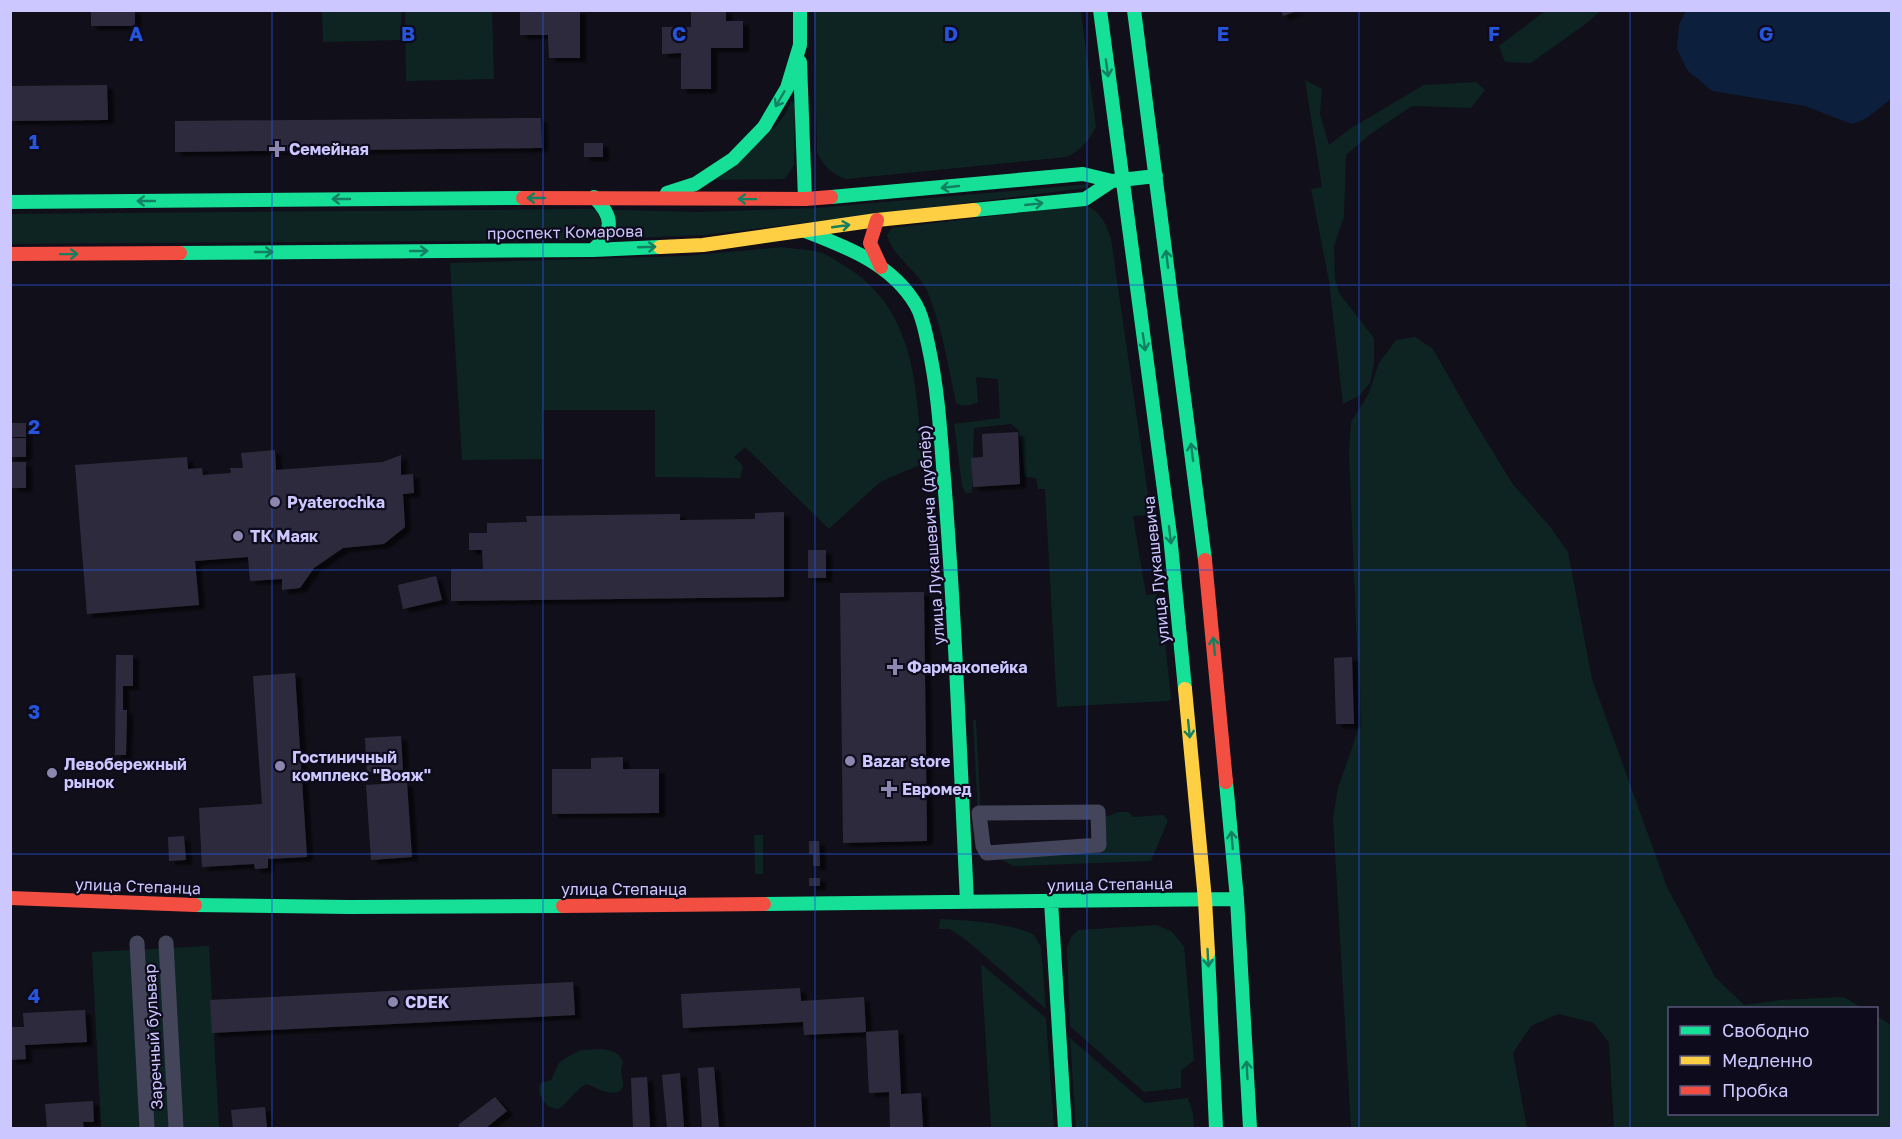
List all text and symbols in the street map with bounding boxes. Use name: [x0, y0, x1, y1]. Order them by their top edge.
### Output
text: A: [129, 21, 143, 45]
text: B: [401, 21, 415, 45]
text: C: [672, 21, 686, 45]
text: D: [944, 21, 958, 45]
text: E: [1217, 21, 1229, 45]
text: F: [1488, 21, 1500, 45]
text: G: [1759, 21, 1773, 45]
one-way arrow: [1102, 58, 1113, 78]
one-way arrow: [774, 90, 785, 108]
text: 1: [29, 129, 39, 153]
place label: Семейная: [289, 139, 369, 159]
marker: Семейная: [270, 142, 284, 156]
one-way arrow: [940, 182, 960, 193]
one-way arrow: [526, 192, 546, 204]
one-way arrow: [331, 193, 351, 205]
one-way arrow: [737, 193, 757, 205]
one-way arrow: [136, 195, 156, 207]
one-way arrow: [1024, 198, 1044, 209]
one-way arrow: [830, 220, 850, 231]
street label: проспект Комарова: [487, 221, 643, 243]
one-way arrow: [637, 242, 657, 253]
one-way arrow: [409, 245, 429, 257]
one-way arrow: [253, 246, 273, 258]
one-way arrow: [58, 248, 78, 260]
one-way arrow: [1161, 250, 1172, 270]
one-way arrow: [1139, 331, 1150, 351]
text: 2: [28, 414, 40, 438]
street label: улица Лукашевича (дублёр): [913, 424, 949, 646]
one-way arrow: [1186, 443, 1197, 463]
place label: Pyaterochka: [287, 492, 385, 512]
marker: Pyaterochka: [268, 495, 282, 509]
street label: улица Лукашевича: [1138, 495, 1174, 645]
one-way arrow: [1165, 525, 1176, 545]
place label: ТК Маяк: [250, 526, 319, 546]
marker: ТК Маяк: [231, 529, 245, 543]
one-way arrow: [1208, 637, 1219, 657]
place label: Фармакопейка: [907, 657, 1028, 677]
marker: Фармакопейка: [888, 660, 902, 674]
text: 3: [28, 699, 40, 723]
one-way arrow: [1184, 719, 1195, 739]
place label: Гостиничный комплекс "Вояж": [292, 747, 431, 785]
place label: Bazar store: [862, 751, 951, 771]
place label: Левобережный рынок: [64, 754, 187, 792]
marker: Bazar store: [843, 754, 857, 768]
marker: Гостиничный комплекс "Вояж": [273, 759, 287, 773]
marker: Левобережный рынок: [45, 766, 59, 780]
place label: Евромед: [902, 779, 972, 799]
marker: Евромед: [880, 780, 898, 798]
one-way arrow: [1227, 831, 1238, 851]
street label: улица Степанца: [1047, 873, 1173, 895]
street label: улица Степанца: [75, 874, 201, 898]
street label: улица Степанца: [561, 879, 687, 899]
one-way arrow: [1202, 948, 1213, 967]
street label: Заречный бульвар: [139, 963, 167, 1110]
text: 4: [28, 983, 40, 1007]
place label: CDEK: [405, 992, 450, 1012]
marker: CDEK: [386, 995, 400, 1009]
legend: [1668, 1007, 1878, 1115]
text: Свободно: [1722, 1019, 1809, 1041]
text: Медленно: [1722, 1049, 1813, 1071]
one-way arrow: [1241, 1061, 1252, 1081]
text: Пробка: [1722, 1079, 1788, 1101]

